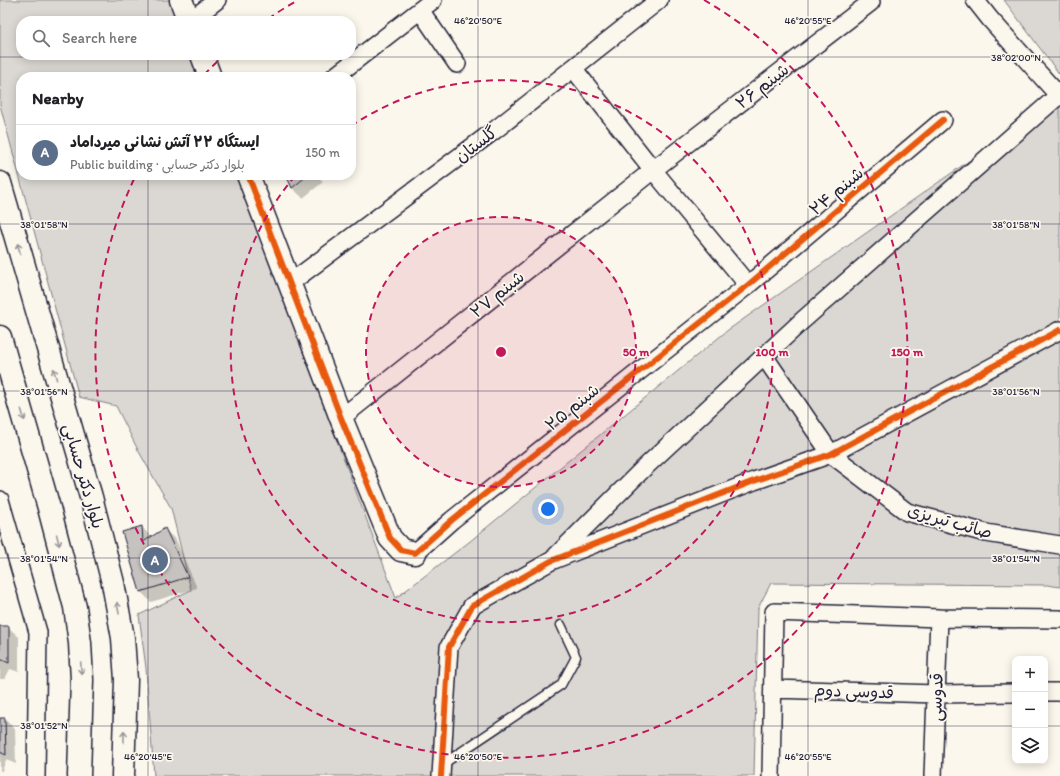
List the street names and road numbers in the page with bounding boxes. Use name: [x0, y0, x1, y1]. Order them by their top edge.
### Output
street label: شبنم ۲۶: [731, 59, 794, 115]
street label: گلستان: [451, 122, 501, 166]
street label: شبنم ۲۴: [805, 163, 869, 222]
street label: شبنم ۲۷: [466, 266, 530, 324]
street label: شبنم ۲۵: [541, 379, 605, 437]
street label: بلوار دکتر حسابی: [58, 421, 109, 531]
street label: صائب تبریزی: [905, 499, 995, 543]
street label: قدوسی: [925, 672, 948, 722]
street label: قدوسی دوم: [814, 680, 894, 706]

